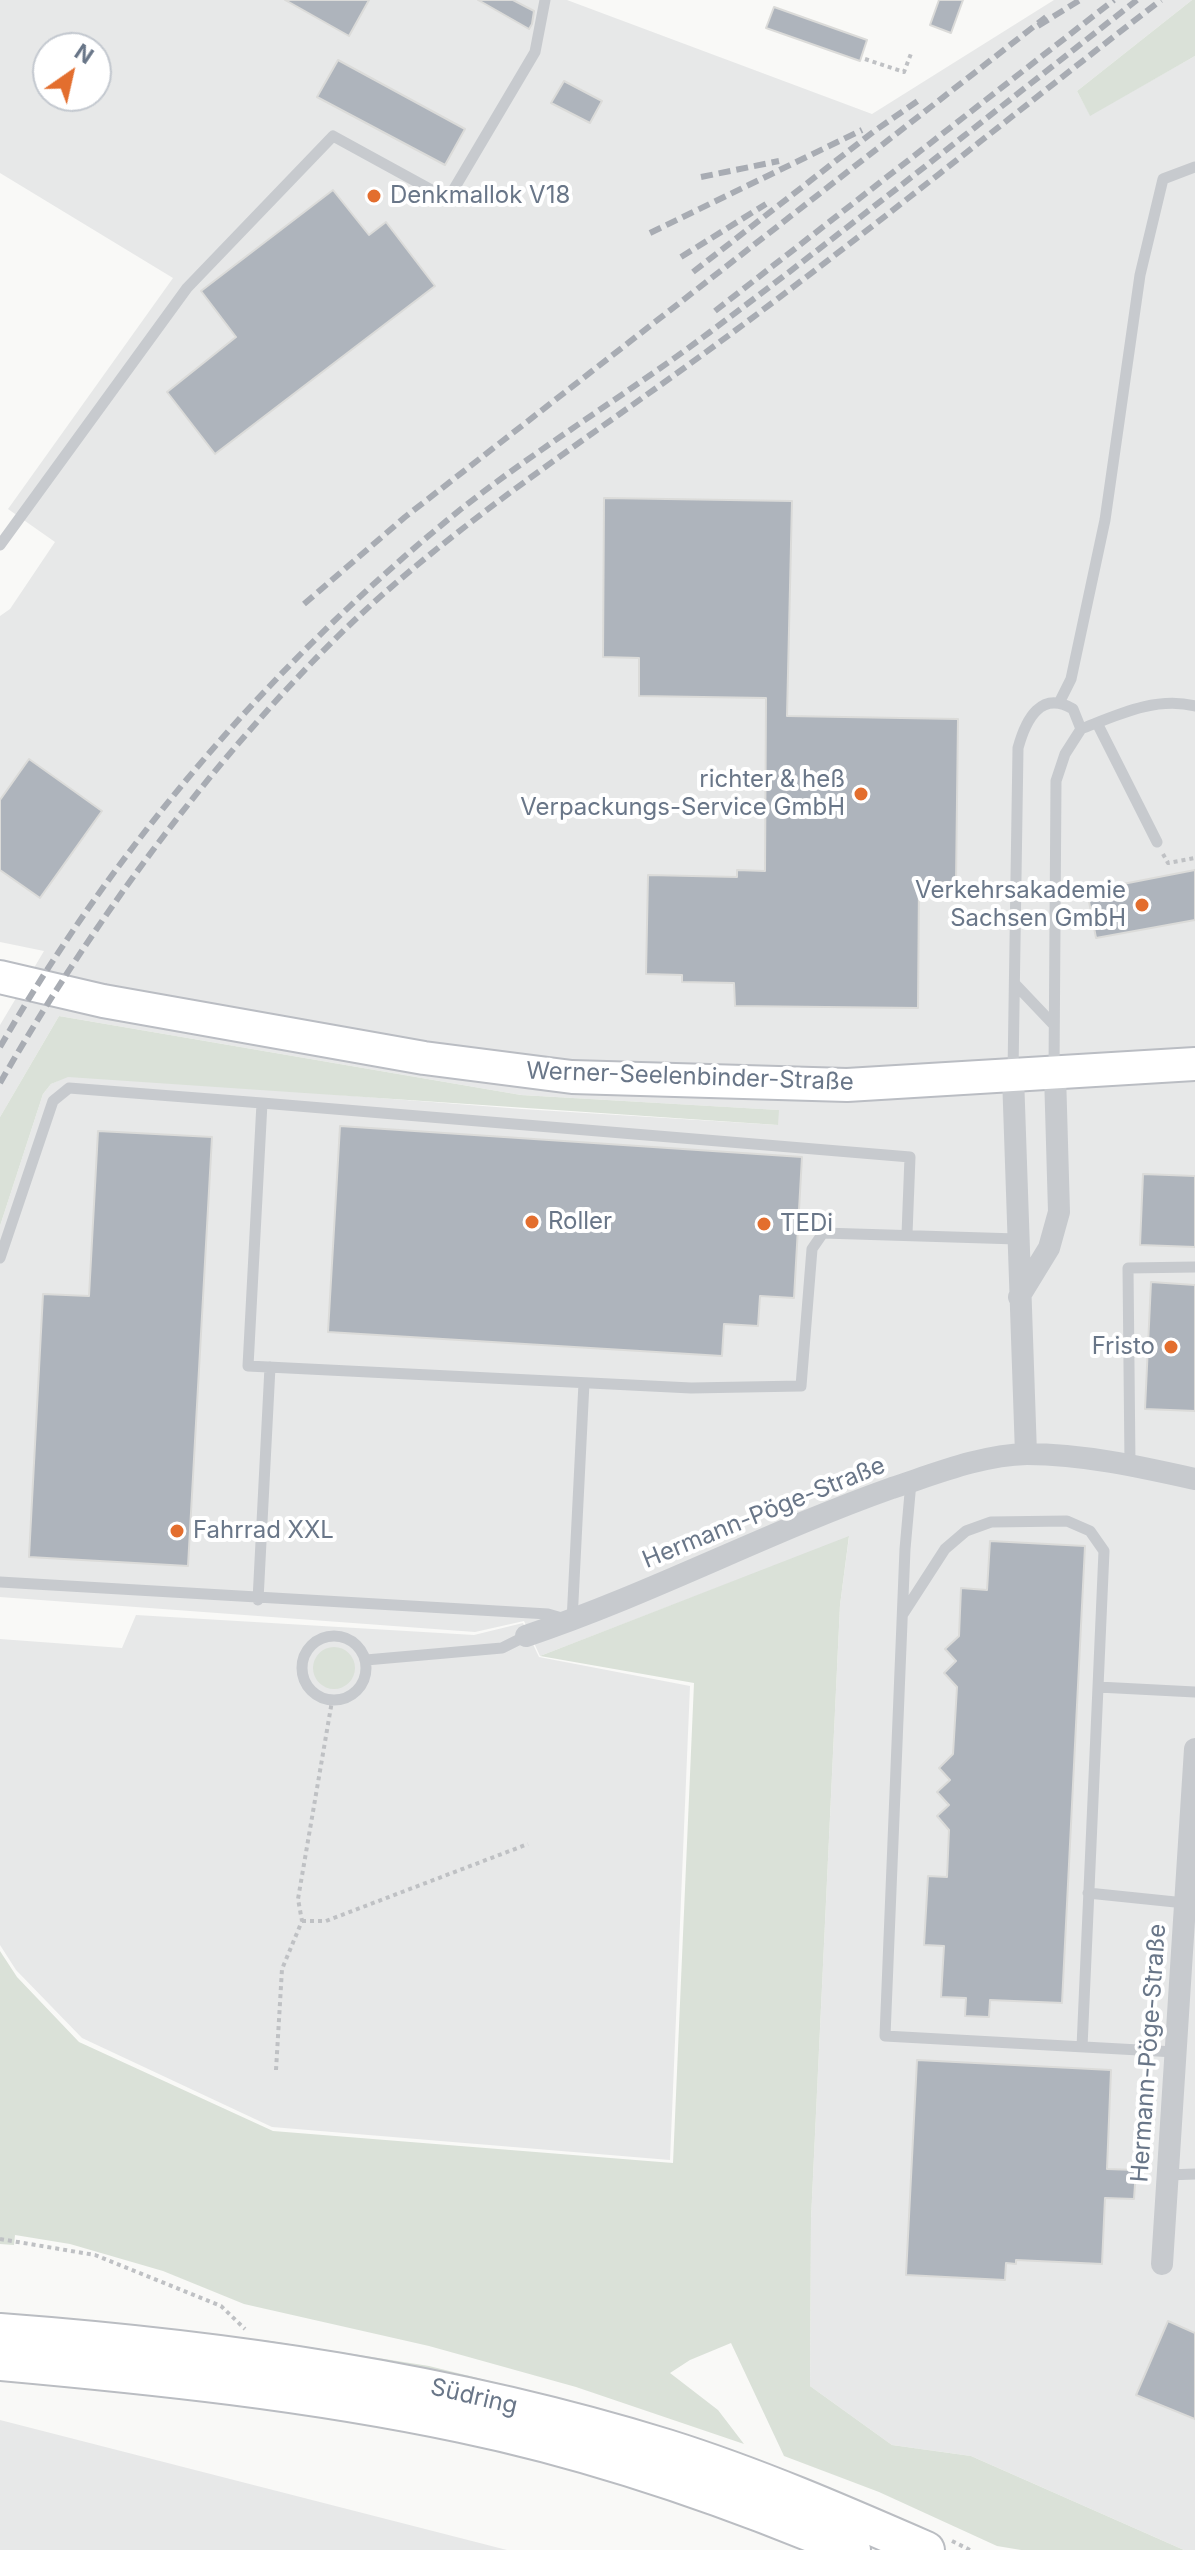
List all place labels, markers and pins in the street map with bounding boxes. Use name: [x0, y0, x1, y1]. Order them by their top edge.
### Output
place label: Denkmallok V18: [390, 182, 570, 210]
marker: Denkmallok V18: [365, 187, 383, 205]
place label: richter & heß Verpackungs-Service GmbH: [520, 766, 845, 822]
marker: richter & heß Verpackungs-Service GmbH: [852, 785, 870, 803]
place label: Verkehrsakademie Sachsen GmbH: [915, 877, 1126, 933]
marker: Verkehrsakademie Sachsen GmbH: [1133, 896, 1151, 914]
place label: Roller: [548, 1208, 612, 1236]
place label: TEDi: [780, 1210, 833, 1238]
marker: Roller: [523, 1213, 541, 1231]
marker: TEDi: [755, 1215, 773, 1233]
place label: Fristo: [1092, 1333, 1155, 1361]
marker: Fristo: [1162, 1338, 1180, 1356]
place label: Fahrrad XXL: [193, 1517, 334, 1545]
marker: Fahrrad XXL: [168, 1522, 186, 1540]

